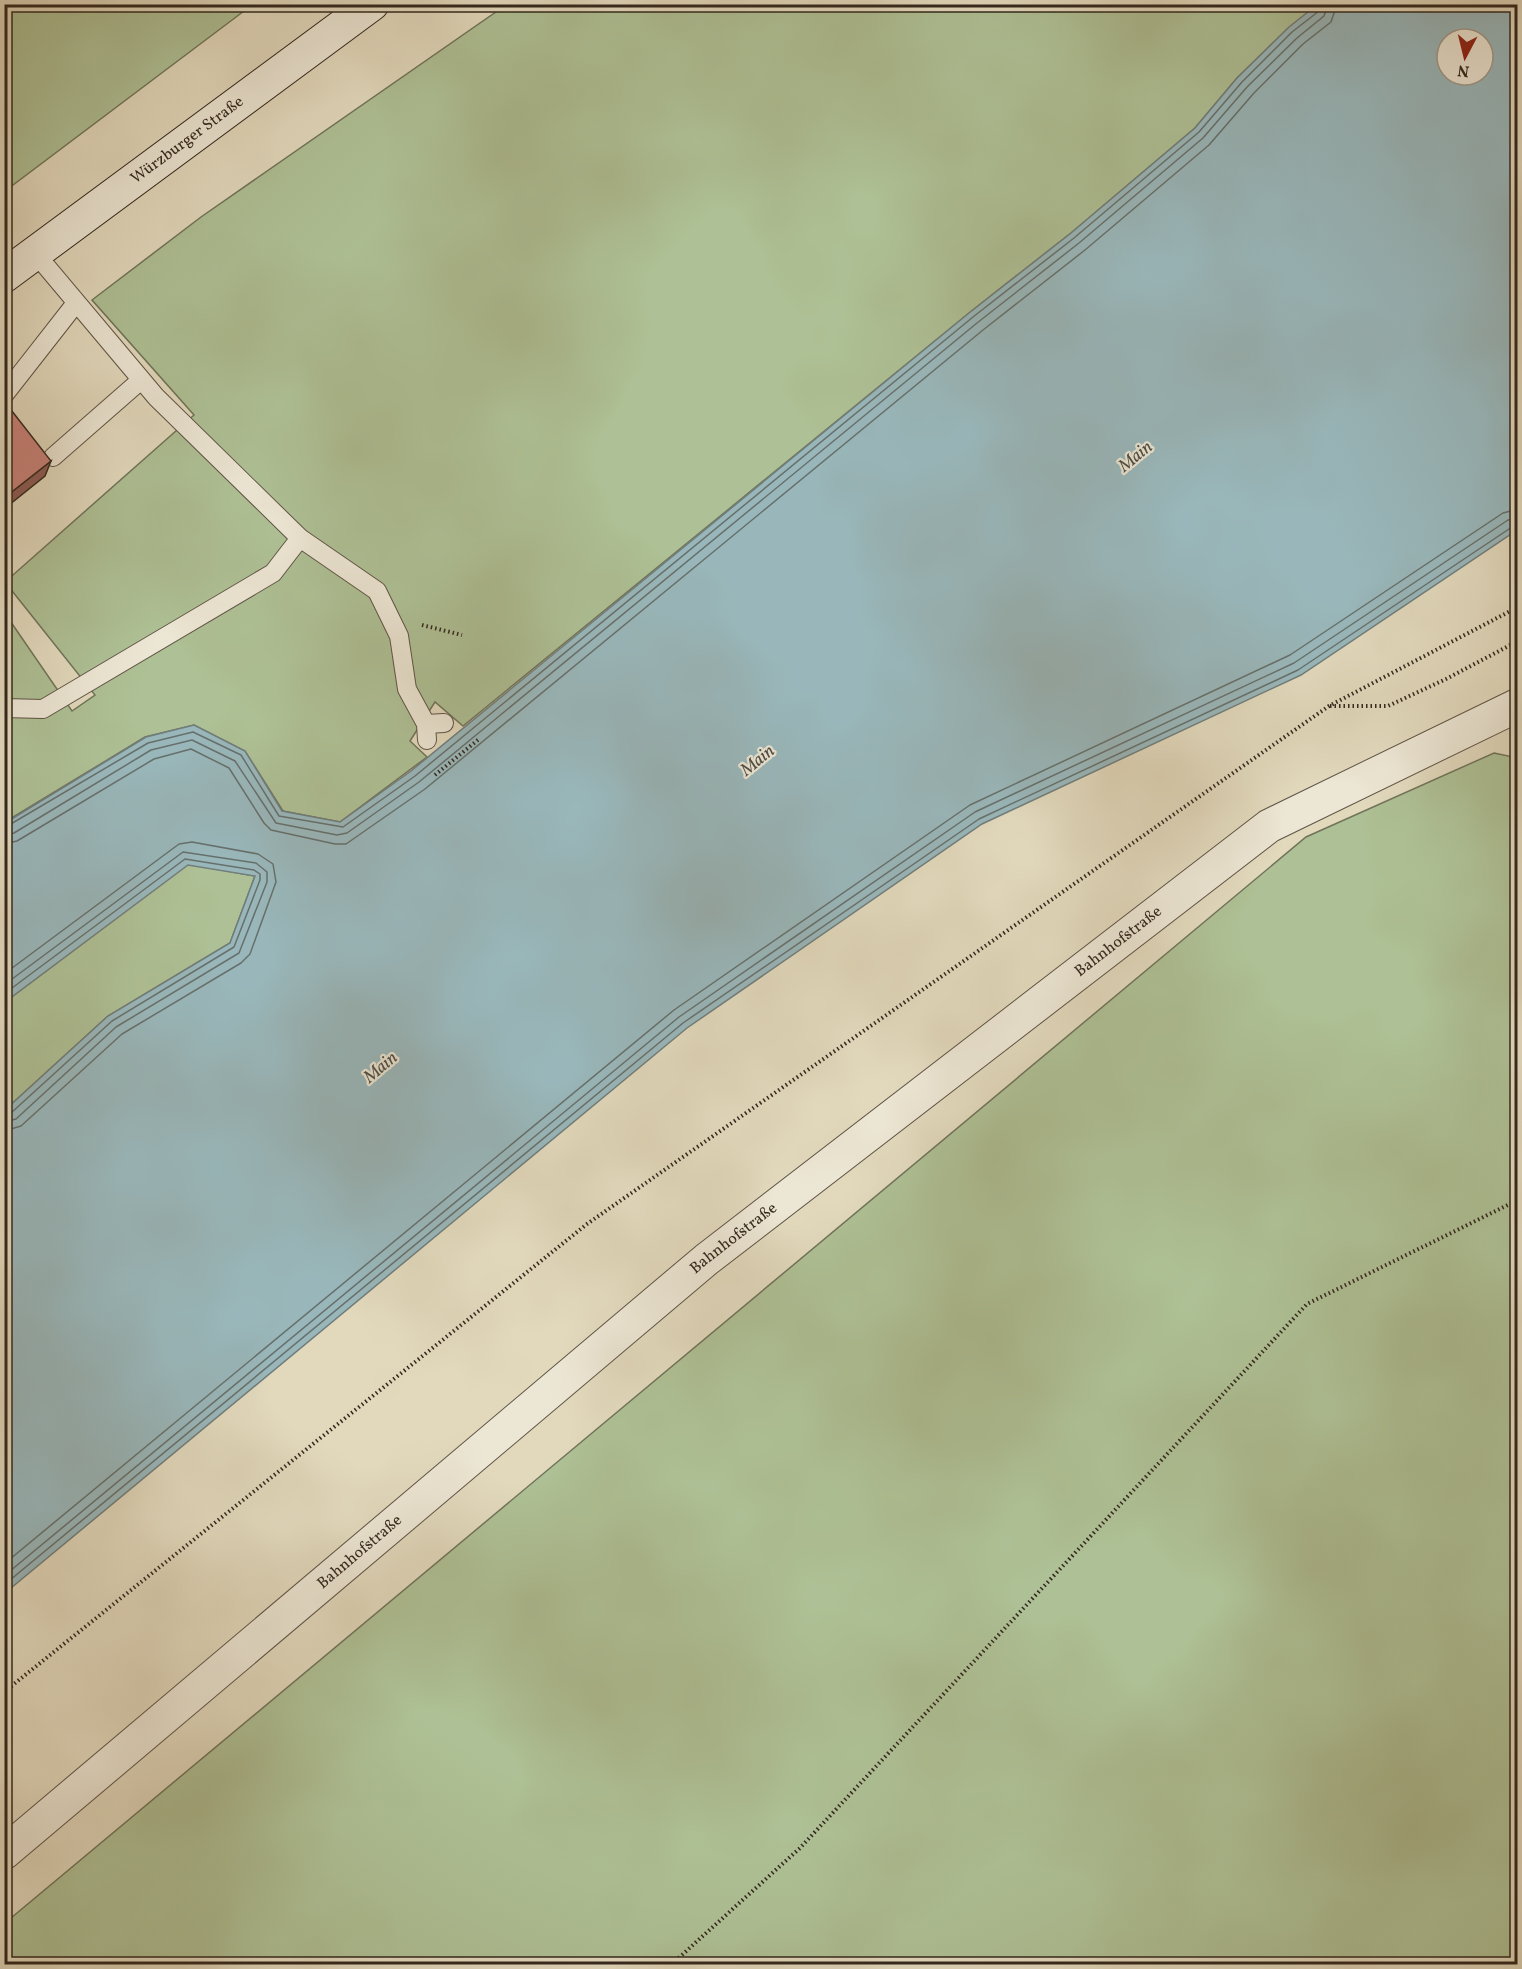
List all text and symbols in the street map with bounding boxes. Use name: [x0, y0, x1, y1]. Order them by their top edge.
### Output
north arrow: [1435, 27, 1495, 87]
text: N: [1456, 58, 1471, 82]
street label: Würzburger Straße: [126, 91, 248, 190]
water label: Main: [1113, 435, 1159, 479]
water label: Main: [735, 739, 781, 783]
street label: Bahnhofstraße: [1070, 901, 1167, 983]
water label: Main: [358, 1046, 404, 1090]
street label: Bahnhofstraße: [686, 1198, 782, 1280]
street label: Bahnhofstraße: [313, 1510, 407, 1595]

